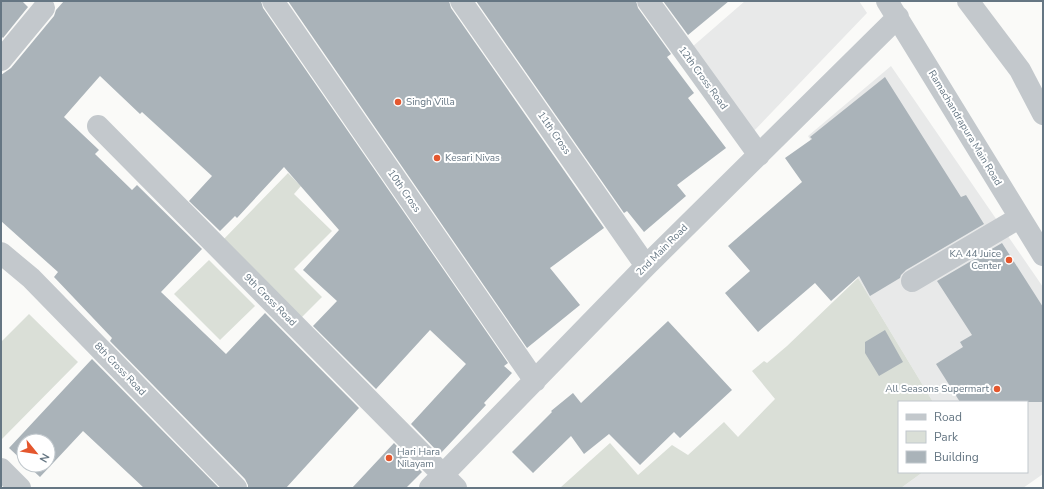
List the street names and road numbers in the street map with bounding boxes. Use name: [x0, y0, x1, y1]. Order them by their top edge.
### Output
street label: 12th Cross Road: [675, 44, 731, 113]
street label: Ramachandrapura Main Road: [925, 68, 1005, 188]
street label: 11th Cross: [534, 109, 574, 157]
street label: 10th Cross: [384, 167, 424, 215]
street label: 2nd Main Road: [633, 221, 691, 279]
street label: 9th Cross Road: [241, 271, 299, 329]
street label: 8th Cross Road: [91, 339, 149, 399]

